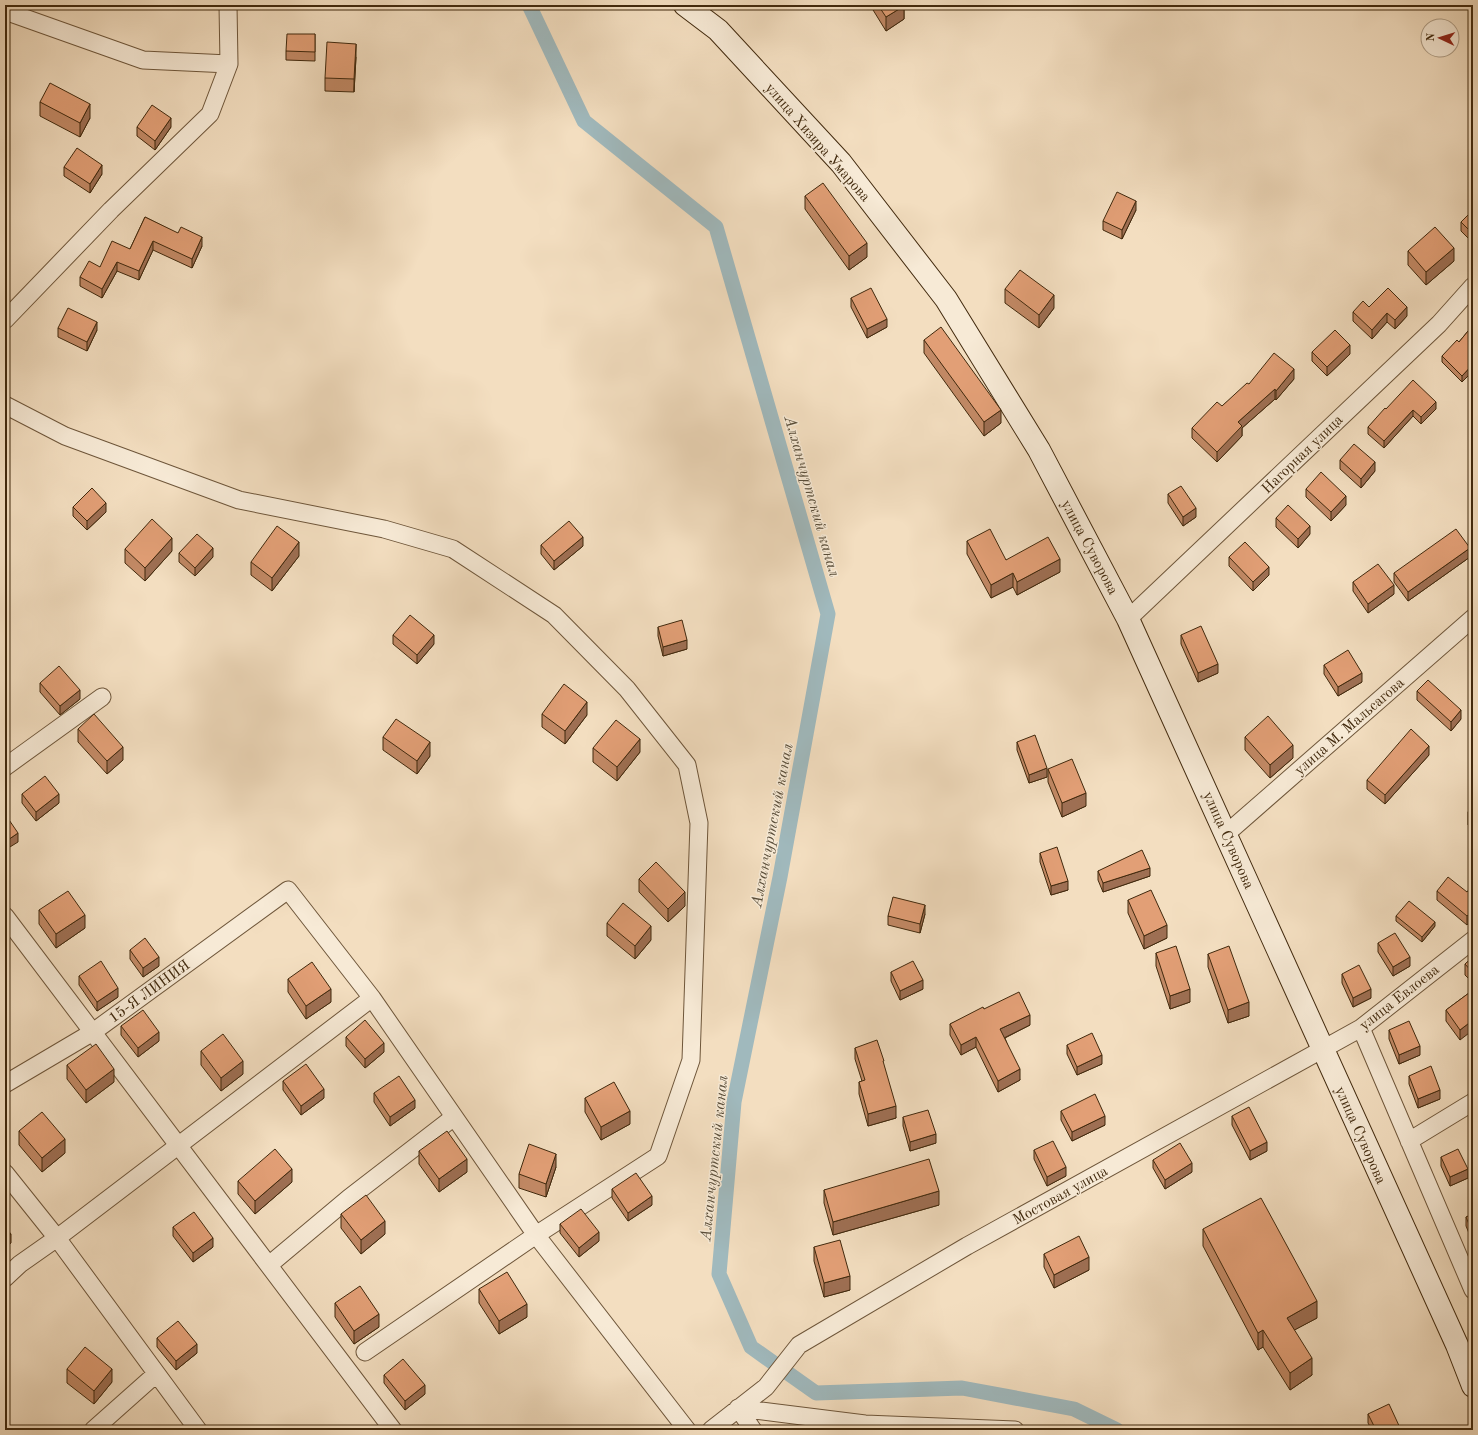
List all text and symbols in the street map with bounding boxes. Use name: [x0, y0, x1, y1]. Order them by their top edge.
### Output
north arrow: [1420, 18, 1460, 58]
text: N: [1426, 32, 1437, 42]
street label: улица Хизира Умарова: [761, 81, 873, 206]
street label: Нагорная улица: [1260, 412, 1347, 497]
water label: Алханчуртский канал: [780, 413, 842, 579]
street label: улица Суворова: [1057, 498, 1120, 598]
street label: улица М. Мальсагова: [1292, 675, 1408, 779]
water label: Алханчуртский канал: [749, 742, 797, 910]
street label: улица Суворова: [1199, 790, 1256, 892]
street label: 15-Я ЛИНИЯ: [107, 958, 193, 1027]
street label: улица Евлоева: [1357, 962, 1443, 1034]
water label: Алханчуртский канал: [698, 1074, 732, 1243]
street label: улица Суворова: [1331, 1085, 1388, 1187]
street label: Мостовая улица: [1011, 1164, 1111, 1229]

